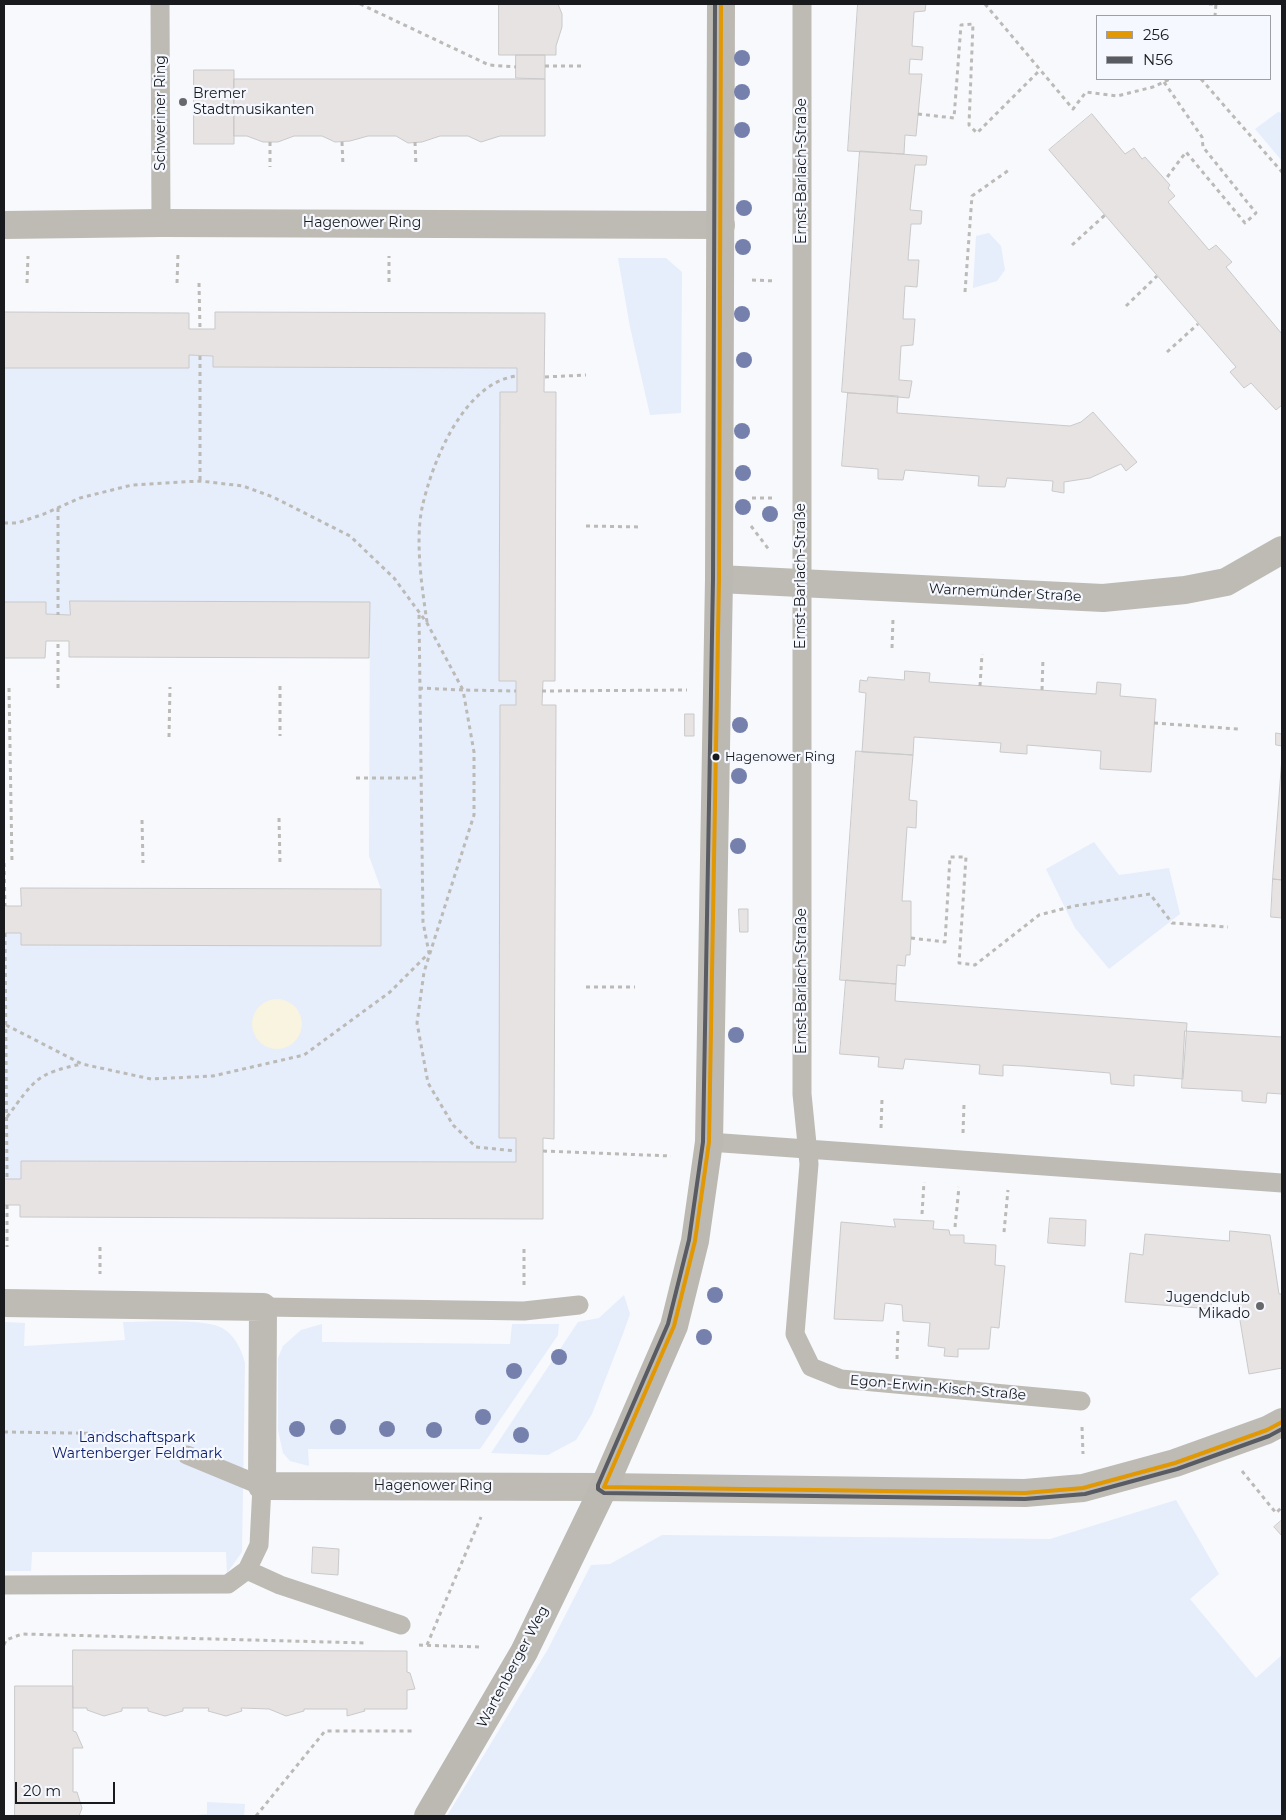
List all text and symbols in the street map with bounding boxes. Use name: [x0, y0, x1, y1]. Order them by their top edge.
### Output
legend: [1096, 15, 1271, 80]
text: 256: [1143, 25, 1169, 44]
text: N56: [1143, 50, 1173, 69]
street label: Schweriner Ring: [153, 55, 169, 171]
place label: Bremer Stadtmusikanten: [193, 86, 314, 118]
marker: Bremer Stadtmusikanten: [177, 96, 189, 108]
street label: Ernst-Barlach-Straße: [794, 98, 810, 244]
street label: Hagenower Ring: [303, 215, 421, 231]
street label: Ernst-Barlach-Straße: [793, 503, 809, 649]
street label: Warnemünder Straße: [928, 581, 1082, 605]
place label: Hagenower Ring: [725, 749, 835, 765]
marker: Hagenower Ring: [711, 752, 721, 762]
street label: Ernst-Barlach-Straße: [794, 908, 810, 1054]
place label: Jugendclub Mikado: [1166, 1290, 1250, 1322]
marker: Jugendclub Mikado: [1254, 1300, 1266, 1312]
street label: Egon-Erwin-Kisch-Straße: [849, 1372, 1027, 1404]
park label: Landschaftspark Wartenberger Feldmark: [52, 1430, 222, 1462]
street label: Hagenower Ring: [374, 1478, 492, 1494]
street label: Wartenberger Weg: [474, 1603, 552, 1731]
scale bar: [18, 1772, 118, 1804]
text: 20 m: [23, 1781, 61, 1800]

